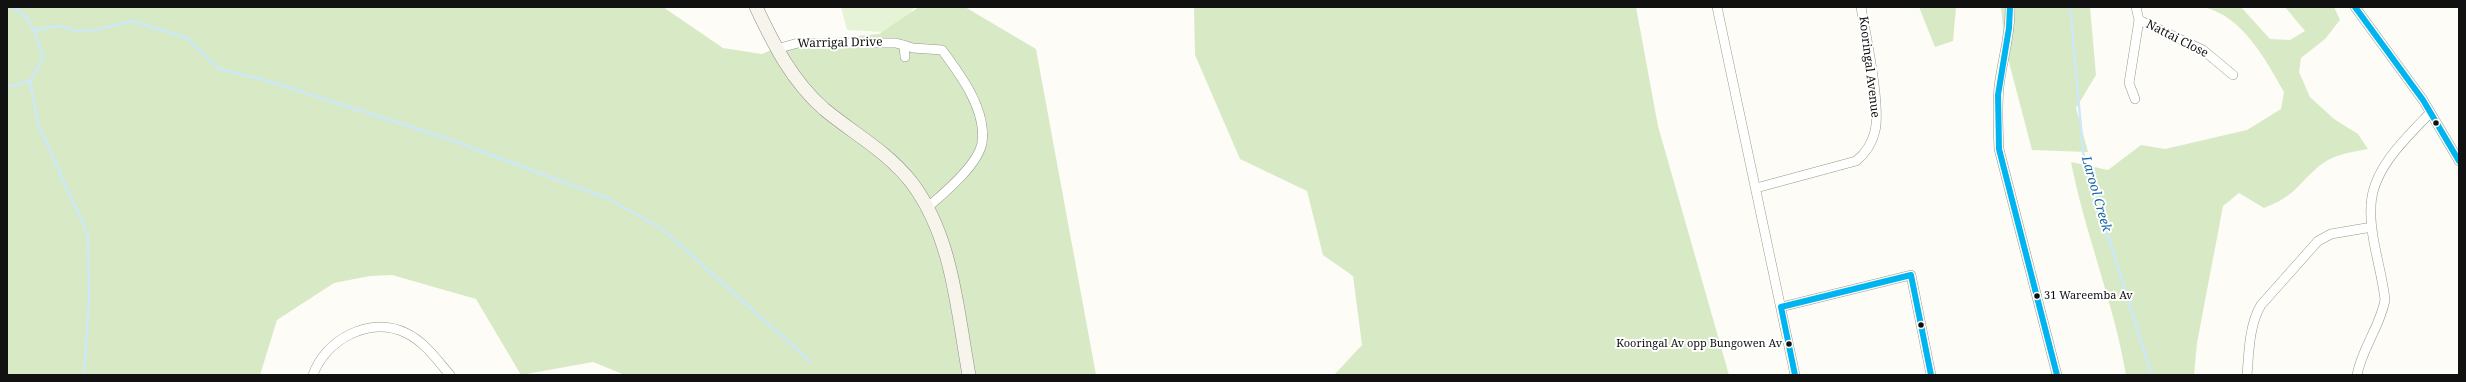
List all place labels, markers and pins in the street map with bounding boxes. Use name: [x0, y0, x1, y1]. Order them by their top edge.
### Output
unlabelled marker: [2431, 118, 2441, 128]
place label: 31 Wareemba Av: [2044, 289, 2133, 303]
marker: 31 Wareemba Av: [2032, 291, 2042, 301]
unlabelled marker: [1916, 320, 1926, 330]
place label: Kooringal Av opp Bungowen Av: [1616, 337, 1782, 351]
marker: Kooringal Av opp Bungowen Av: [1784, 339, 1794, 349]

